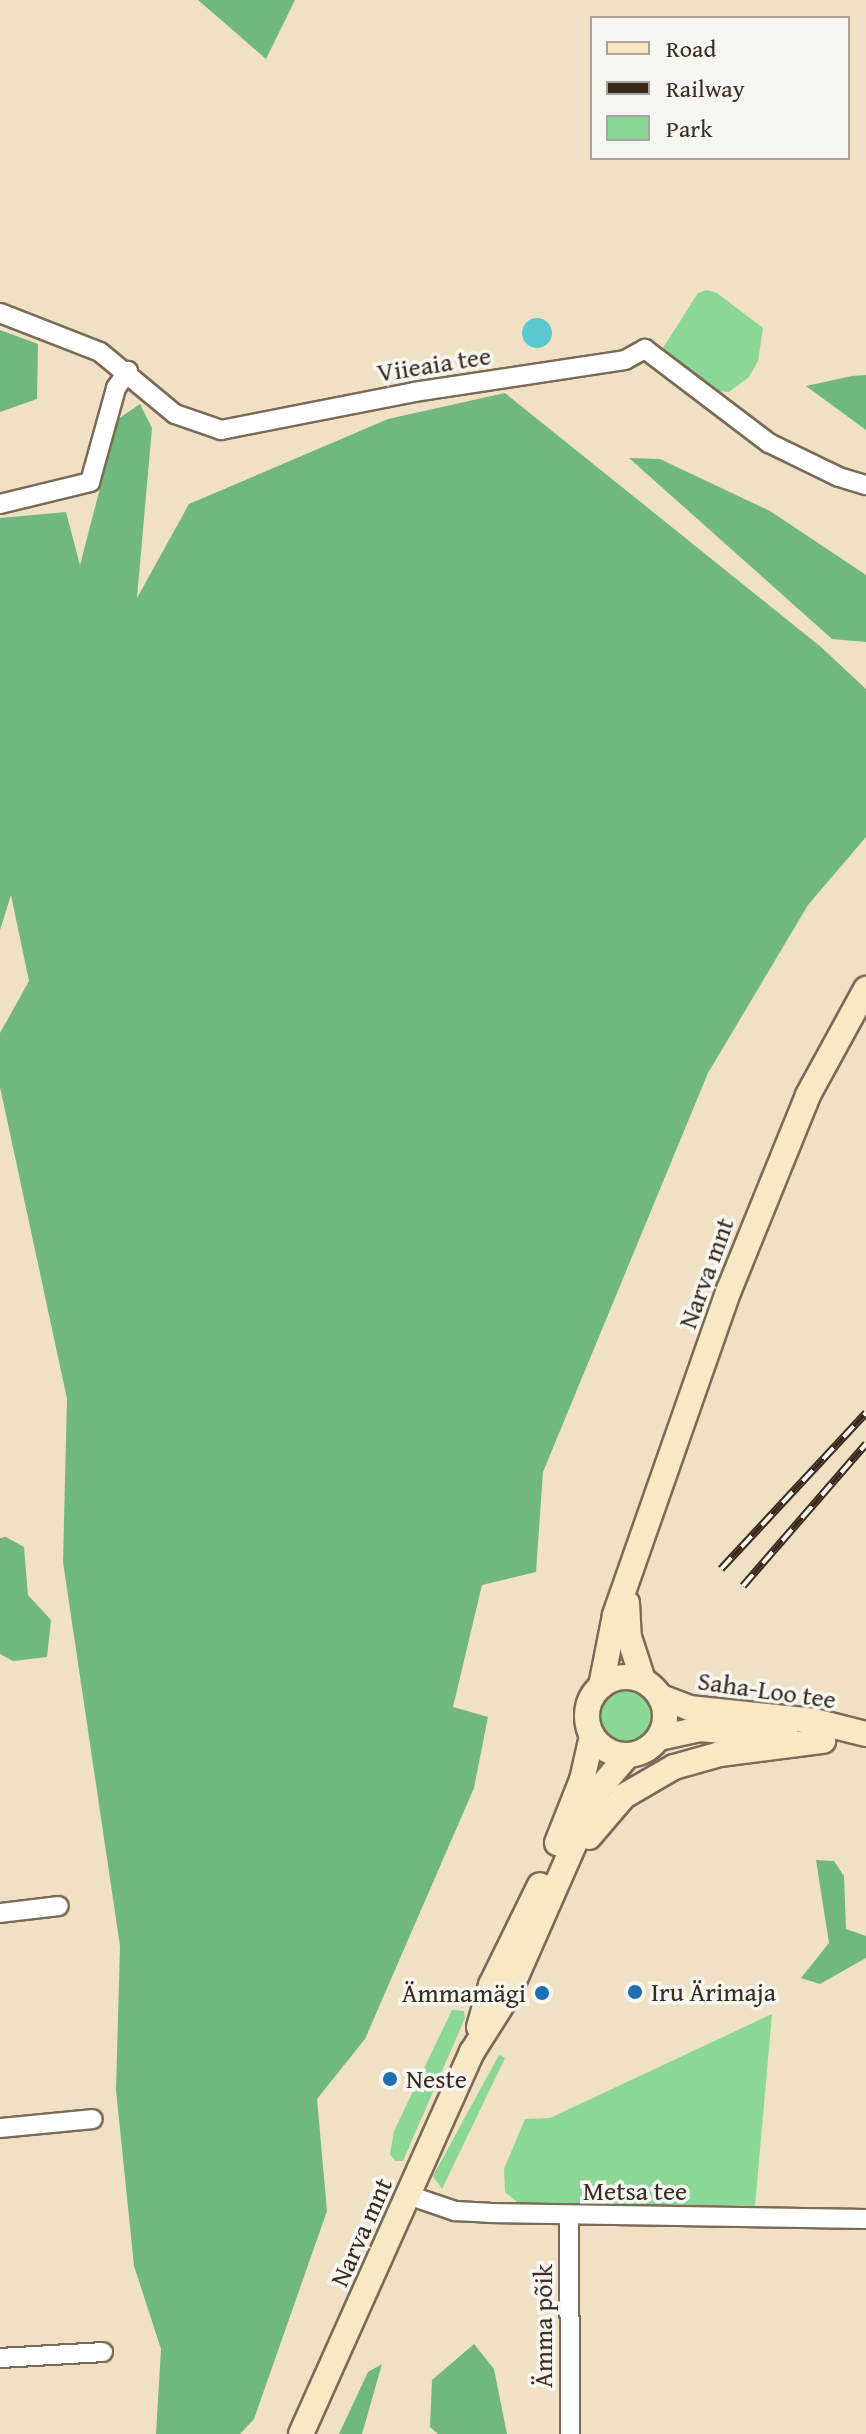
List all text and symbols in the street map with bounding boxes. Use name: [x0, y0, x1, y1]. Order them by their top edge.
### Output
legend: [590, 16, 850, 160]
text: Road: [666, 31, 716, 66]
text: Railway: [666, 71, 745, 106]
text: Park: [666, 111, 712, 146]
street label: Viieaia tee: [375, 340, 493, 388]
street label: Narva mnt: [672, 1213, 740, 1333]
street label: Saha-Loo tee: [696, 1665, 838, 1715]
place label: Iru Ärimaja: [651, 1976, 776, 2008]
place label: Ämmamägi: [402, 1977, 526, 2009]
marker: Iru Ärimaja: [626, 1983, 644, 2001]
marker: Ämmamägi: [533, 1984, 551, 2002]
place label: Neste: [406, 2063, 467, 2095]
marker: Neste: [381, 2070, 399, 2088]
street label: Narva mnt: [323, 2173, 399, 2291]
street label: Metsa tee: [583, 2175, 687, 2207]
street label: Ämma põik: [527, 2264, 559, 2388]

